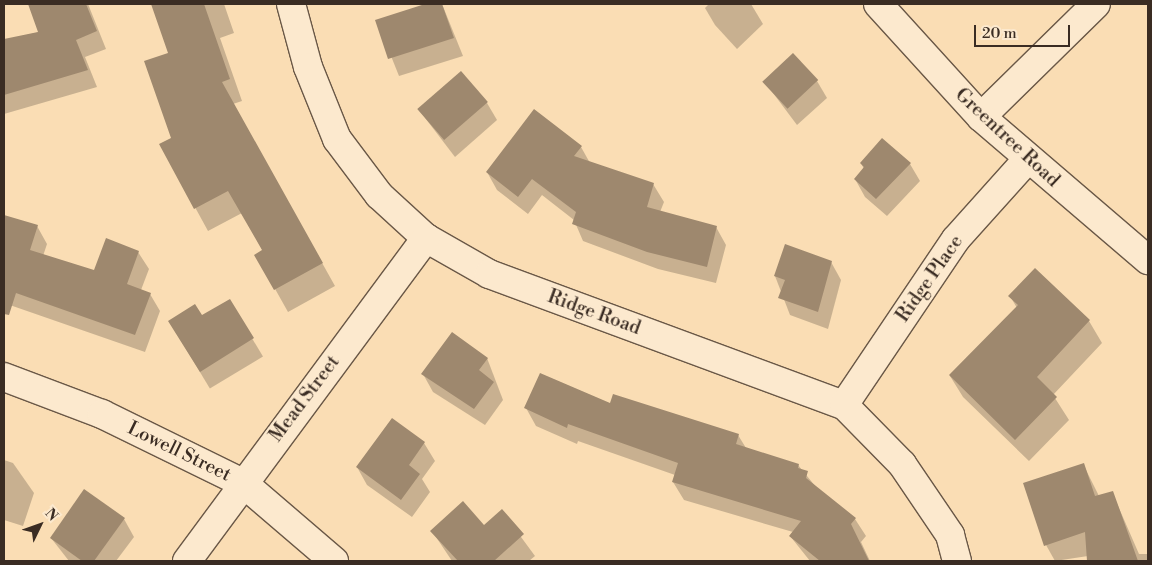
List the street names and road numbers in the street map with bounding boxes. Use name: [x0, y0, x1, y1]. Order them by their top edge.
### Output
street label: Greentree Road: [950, 84, 1064, 192]
street label: Ridge Place: [892, 231, 968, 327]
street label: Ridge Road: [544, 286, 644, 340]
street label: Mead Street: [265, 351, 345, 447]
street label: Lowell Street: [124, 417, 234, 487]

